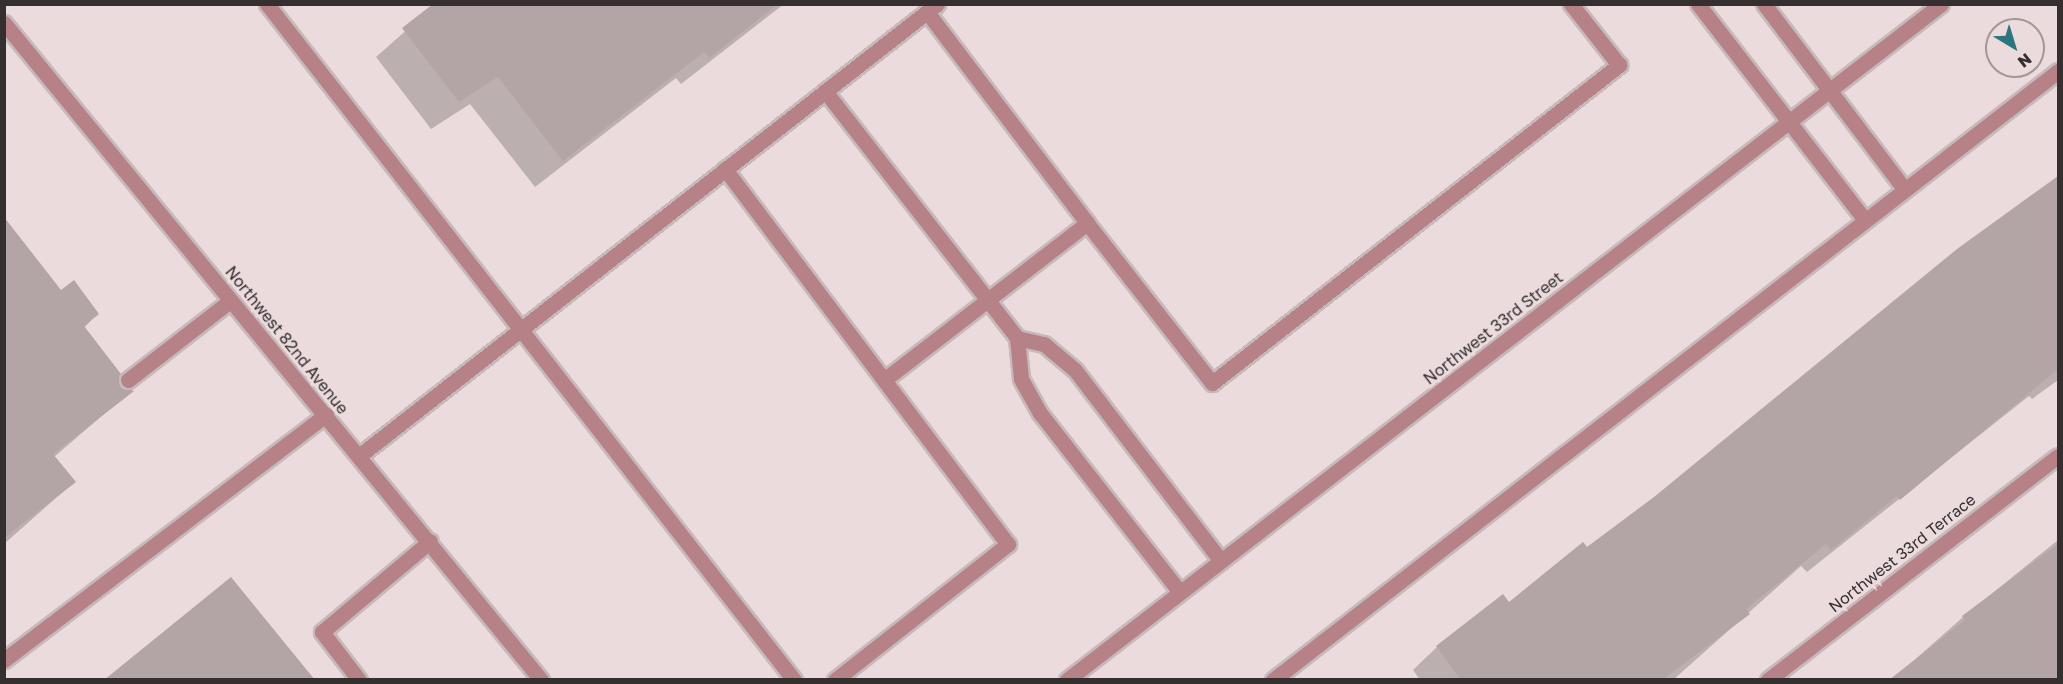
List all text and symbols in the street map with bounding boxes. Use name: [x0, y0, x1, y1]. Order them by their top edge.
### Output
north arrow: [1985, 18, 2045, 78]
text: N: [2014, 49, 2036, 72]
street label: Northwest 82nd Avenue: [221, 262, 353, 418]
street label: Northwest 33rd Street: [1420, 268, 1566, 388]
street label: Northwest 33rd Terrace: [1825, 490, 1979, 616]

